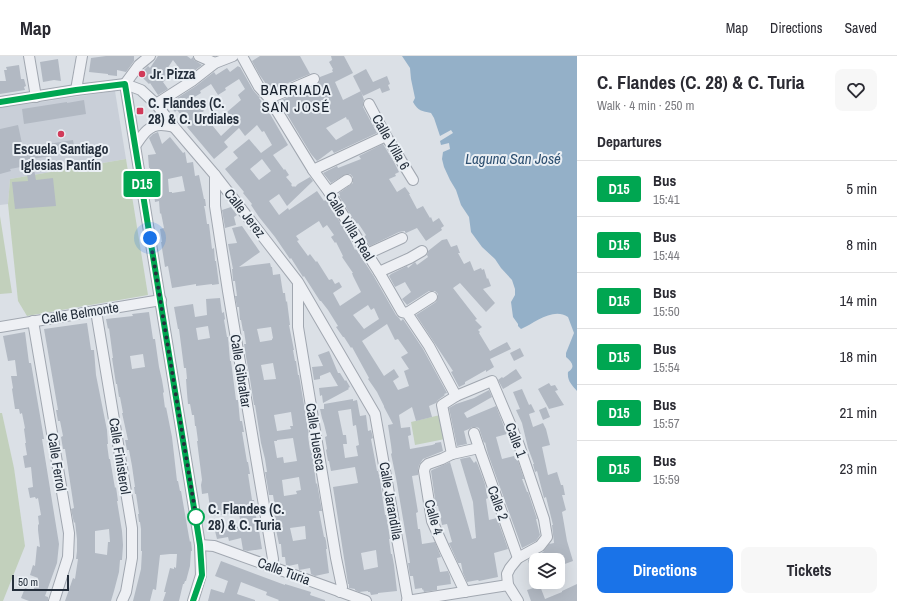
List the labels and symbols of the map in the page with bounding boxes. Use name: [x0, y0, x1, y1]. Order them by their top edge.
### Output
place label: Jr. Pizza: [150, 65, 196, 83]
marker: Jr. Pizza: [137, 69, 147, 79]
district label: BARRIADA SAN JOSÉ: [261, 79, 331, 117]
place label: C. Flandes (C. 28) & C. Urdiales: [148, 94, 239, 128]
marker: C. Flandes (C. 28) & C. Urdiales: [135, 106, 145, 116]
street label: Calle Villa 6: [368, 111, 414, 173]
marker: Escuela Santiago Iglesias Pantín: [56, 129, 66, 139]
place label: Escuela Santiago Iglesias Pantín: [13, 140, 109, 174]
water label: Laguna San José: [465, 148, 561, 169]
line badge: D15: [119, 171, 165, 197]
street label: Calle Jerez: [220, 185, 270, 241]
street label: Calle Villa Real: [322, 188, 378, 264]
your location: [140, 228, 160, 248]
street label: Calle Belmonte: [40, 298, 120, 328]
street label: Calle Gibraltar: [226, 333, 256, 409]
street label: Calle Huesca: [302, 402, 330, 473]
street label: Calle Finisterol: [105, 416, 135, 496]
street label: Calle 1: [501, 420, 531, 460]
street label: Calle Ferrol: [44, 432, 70, 492]
street label: Calle Jarandilla: [375, 460, 407, 542]
street label: Calle 2: [483, 483, 513, 523]
street label: Calle 4: [420, 497, 448, 537]
place label: C. Flandes (C. 28) & C. Turia: [208, 500, 285, 534]
marker: C. Flandes (C. 28) & C. Turia: [187, 508, 205, 526]
street label: Calle Turia: [255, 553, 313, 589]
scale bar: [12, 573, 69, 592]

